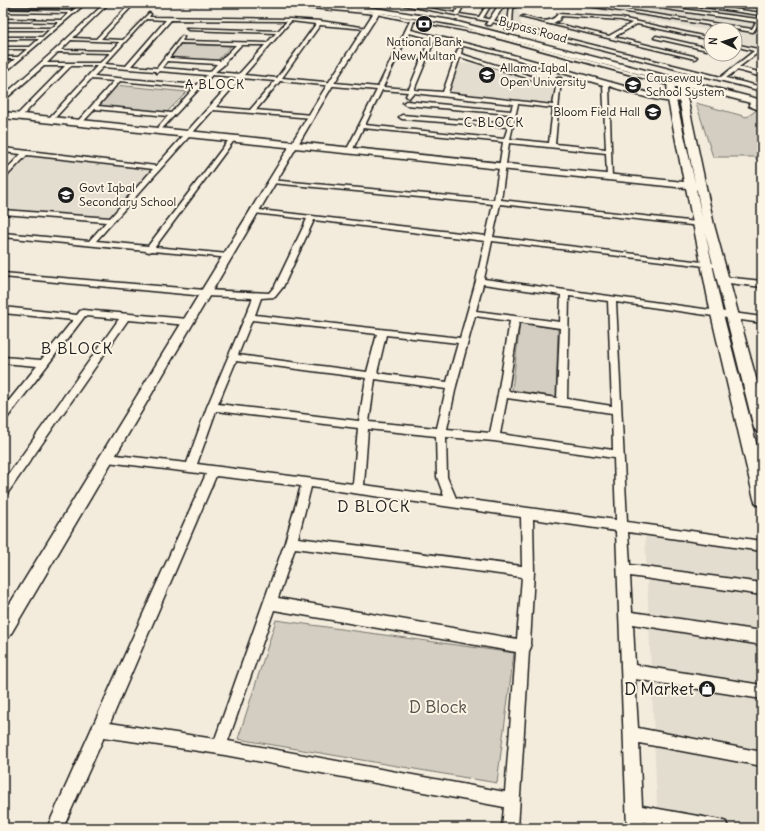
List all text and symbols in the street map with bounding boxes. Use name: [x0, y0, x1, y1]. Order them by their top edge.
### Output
street label: Bypass Road: [497, 13, 569, 46]
bank icon: National Bank New Multan: [414, 14, 434, 34]
north arrow: [703, 22, 743, 62]
place label: National Bank New Multan: [386, 34, 462, 63]
text: N: [706, 37, 720, 46]
place label: Allama Iqbal Open University: [500, 60, 586, 89]
school or university icon: Allama Iqbal Open University: [477, 65, 497, 85]
place label: Causeway School System: [646, 70, 725, 99]
school or university icon: Causeway School System: [623, 75, 643, 95]
district label: A BLOCK: [185, 76, 245, 93]
school or university icon: Bloom Field Hall: [643, 102, 663, 122]
place label: Bloom Field Hall: [553, 104, 640, 119]
district label: C BLOCK: [464, 114, 524, 131]
place label: Govt Iqbal Secondary School: [79, 180, 176, 209]
school or university icon: Govt Iqbal Secondary School: [56, 185, 76, 205]
district label: B BLOCK: [41, 338, 113, 358]
district label: D BLOCK: [337, 496, 411, 516]
place label: D Market: [624, 678, 694, 700]
shop icon: D Market: [697, 679, 717, 699]
park label: D Block: [409, 696, 467, 718]

